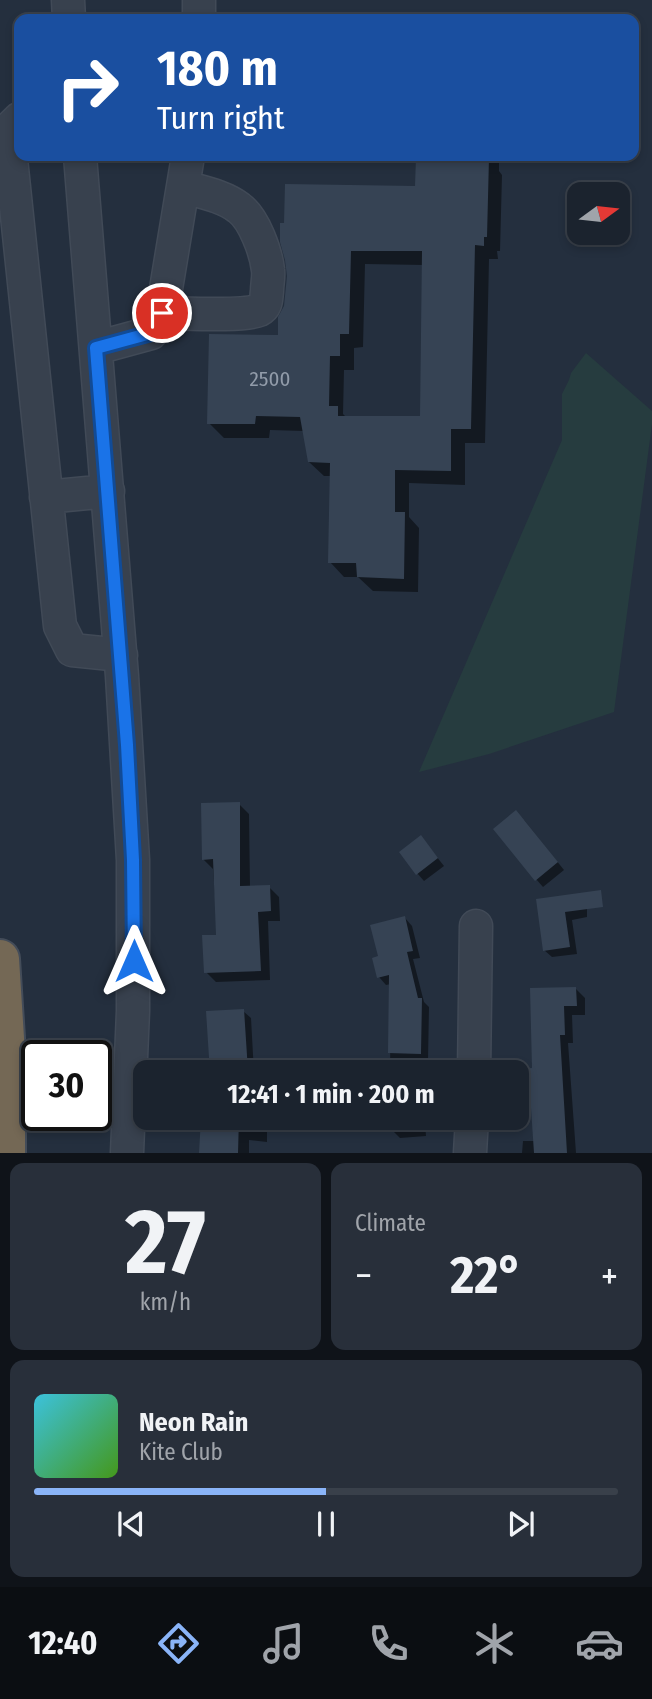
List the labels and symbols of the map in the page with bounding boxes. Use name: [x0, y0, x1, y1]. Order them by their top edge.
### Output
north arrow: [567, 182, 630, 245]
pin: [132, 283, 192, 343]
house number: 2500: [250, 366, 290, 392]
position arrow: [97, 924, 171, 998]
speed limit sign: 30: [21, 1040, 112, 1131]

